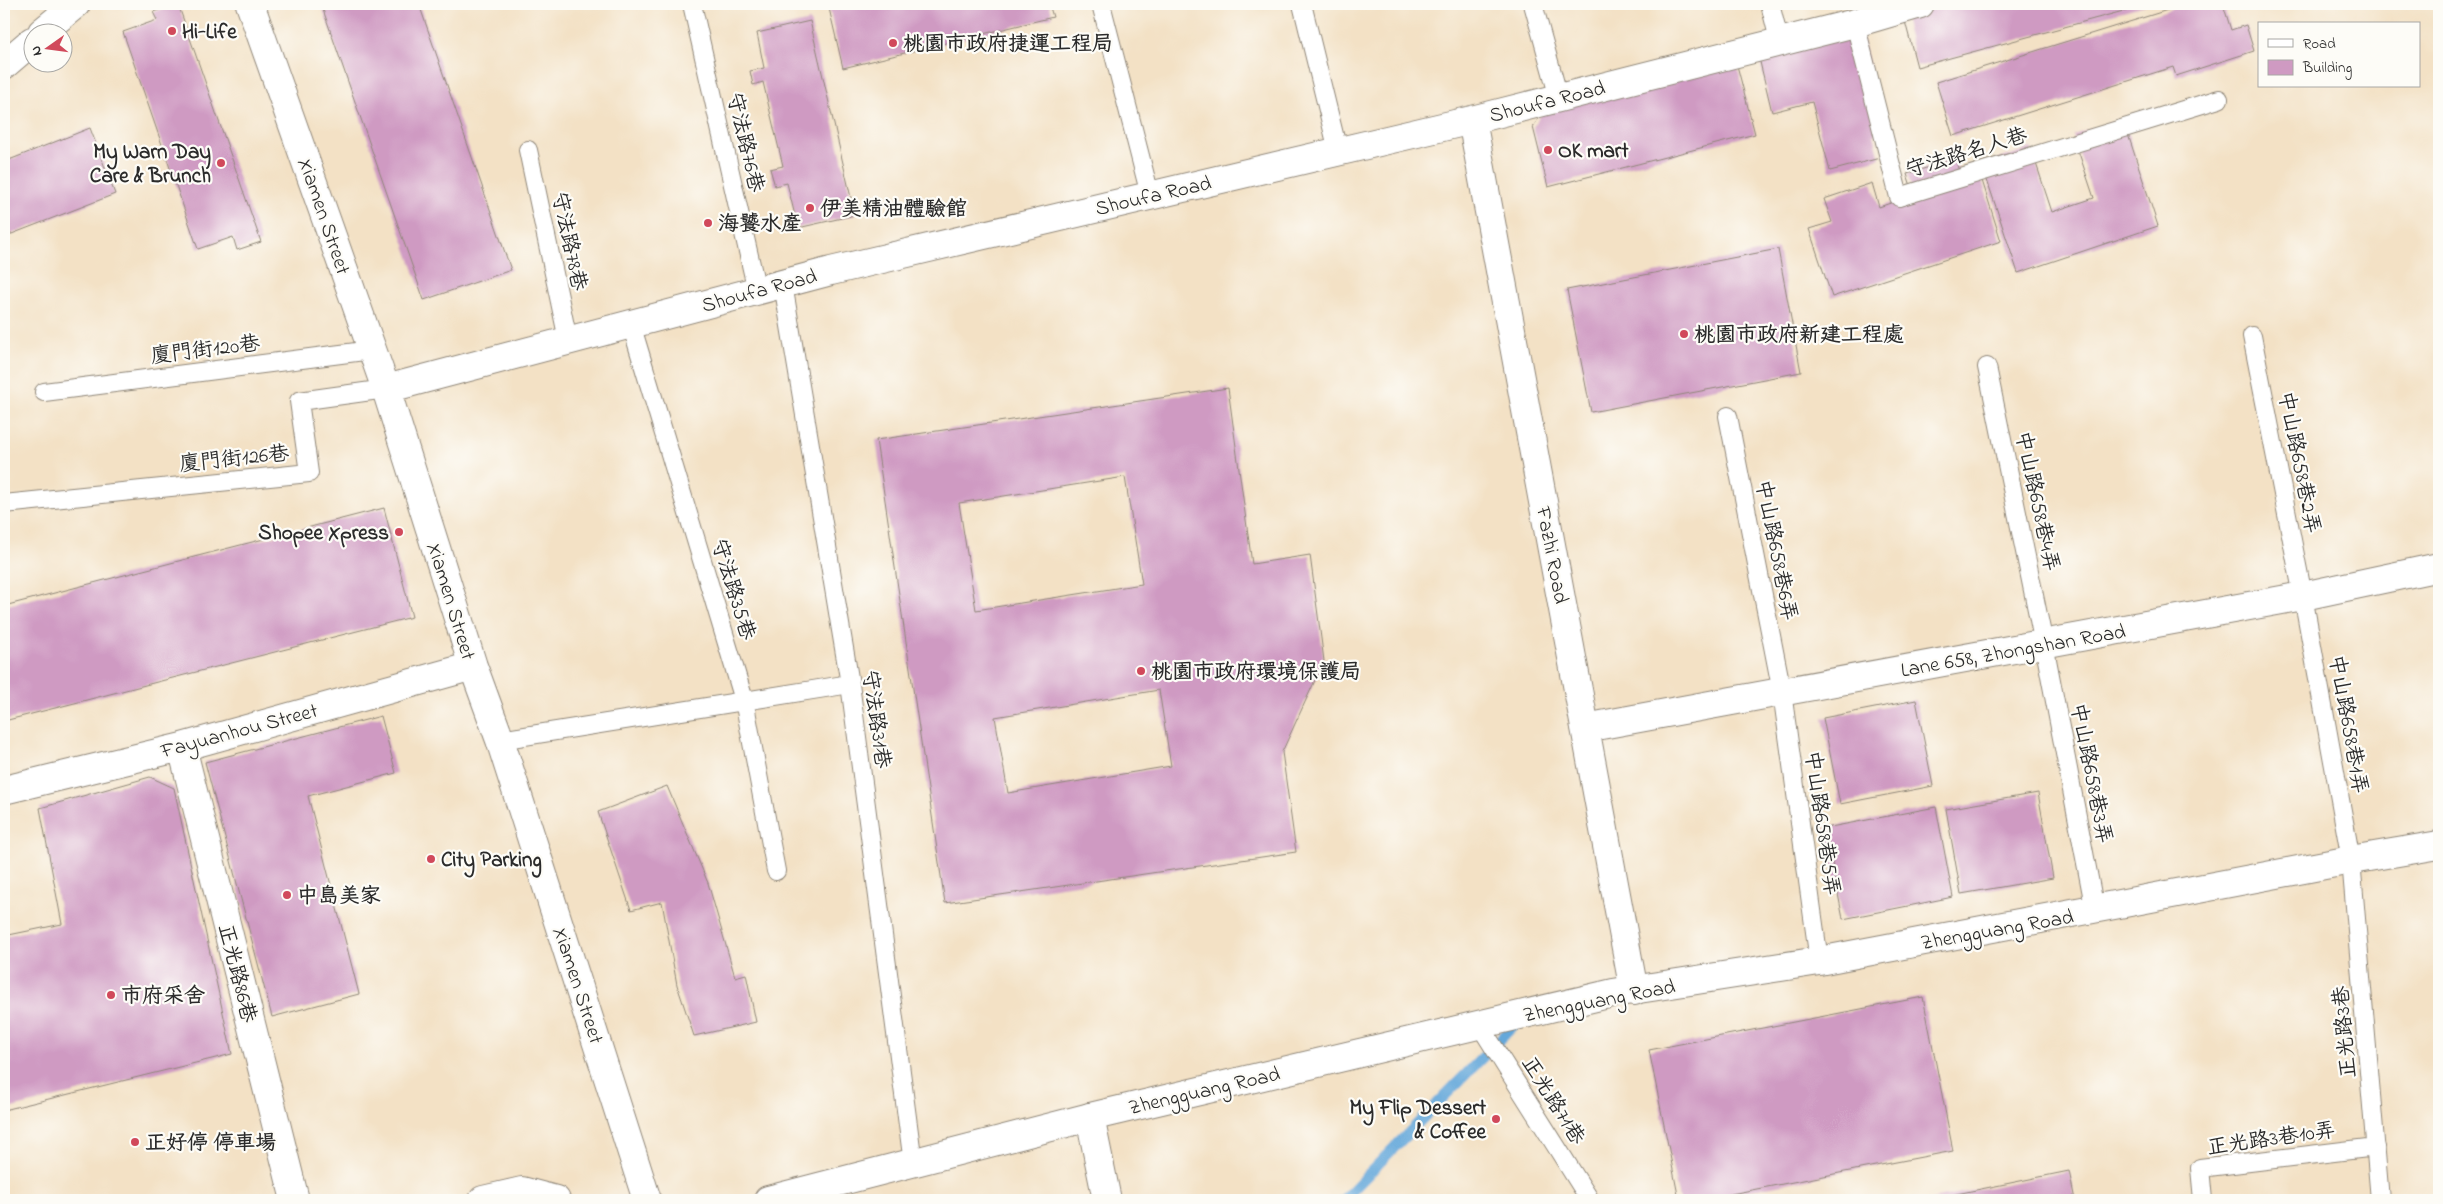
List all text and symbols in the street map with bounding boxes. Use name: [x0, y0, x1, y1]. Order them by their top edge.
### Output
place label: Hi-Life: [182, 18, 237, 48]
north arrow: [22, 22, 72, 72]
legend: [2258, 22, 2420, 88]
marker: Hi-Life: [166, 25, 178, 37]
place label: 桃園市政府捷運工程局: [903, 30, 1113, 60]
text: Road: [2303, 33, 2336, 55]
marker: 桃園市政府捷運工程局: [887, 37, 899, 49]
text: N: [26, 44, 48, 58]
text: Building: [2302, 57, 2352, 80]
street label: Shoufa Road: [1486, 74, 1609, 132]
street label: 守法路76巷: [718, 89, 770, 195]
street label: 守法路名人巷: [1902, 121, 2031, 187]
place label: OK mart: [1558, 137, 1629, 167]
place label: My Warn Day Care & Brunch: [90, 138, 211, 192]
marker: OK mart: [1542, 144, 1554, 156]
street label: Xiamen Street: [289, 154, 357, 279]
marker: My Warn Day Care & Brunch: [215, 157, 227, 169]
street label: Shoufa Road: [1092, 169, 1215, 225]
street label: 守法路78巷: [543, 189, 593, 294]
place label: 伊美精油體驗館: [820, 195, 967, 225]
marker: 伊美精油體驗館: [804, 202, 816, 214]
place label: 海饕水產: [718, 210, 802, 240]
marker: 海饕水產: [702, 217, 714, 229]
street label: Shoufa Road: [698, 262, 821, 322]
place label: 桃園市政府新建工程處: [1694, 321, 1904, 351]
marker: 桃園市政府新建工程處: [1678, 328, 1690, 340]
street label: 廈門街120巷: [149, 329, 262, 373]
street label: 中山路658巷2弄: [2270, 389, 2327, 536]
street label: 中山路658巷4弄: [2007, 428, 2066, 574]
street label: 廈門街126巷: [178, 439, 291, 481]
street label: 中山路658巷6弄: [1747, 477, 1803, 624]
street label: Fazhi Road: [1527, 503, 1575, 607]
place label: Shopee Xpress: [258, 519, 389, 549]
marker: Shopee Xpress: [393, 526, 405, 538]
street label: 守法路35巷: [702, 535, 762, 644]
street label: Xiamen Street: [418, 539, 482, 664]
street label: Lane 658, Zhongshan Road: [1898, 617, 2129, 689]
street label: 中山路658巷1弄: [2320, 652, 2374, 796]
place label: 桃園市政府環境保護局: [1151, 658, 1361, 688]
marker: 桃園市政府環境保護局: [1135, 665, 1147, 677]
street label: 守法路31巷: [853, 668, 897, 771]
street label: Fayuanhou Street: [157, 697, 322, 769]
street label: 中山路658巷3弄: [2062, 700, 2118, 846]
street label: 中山路658巷5弄: [1796, 749, 1846, 898]
place label: City Parking: [441, 846, 542, 878]
marker: City Parking: [425, 853, 437, 865]
place label: 中島美家: [297, 882, 381, 912]
marker: 中島美家: [281, 889, 293, 901]
street label: Zhengguang Road: [1919, 903, 2077, 961]
street label: 正光路86巷: [209, 921, 263, 1026]
street label: Xiamen Street: [544, 923, 610, 1048]
street label: Zhengguang Road: [1521, 972, 1679, 1033]
place label: 市府采舍: [121, 982, 205, 1012]
street label: 正光路3巷: [2327, 984, 2365, 1079]
marker: 市府采舍: [105, 989, 117, 1001]
street label: 正光路71巷: [1513, 1051, 1591, 1151]
street label: Zhengguang Road: [1126, 1060, 1284, 1126]
place label: My Flip Dessert & Coffee: [1350, 1094, 1487, 1148]
marker: My Flip Dessert & Coffee: [1490, 1113, 1502, 1125]
street label: 正光路3巷10弄: [2205, 1116, 2337, 1164]
place label: 正好停 停車場: [145, 1129, 276, 1159]
marker: 正好停 停車場: [129, 1136, 141, 1148]

